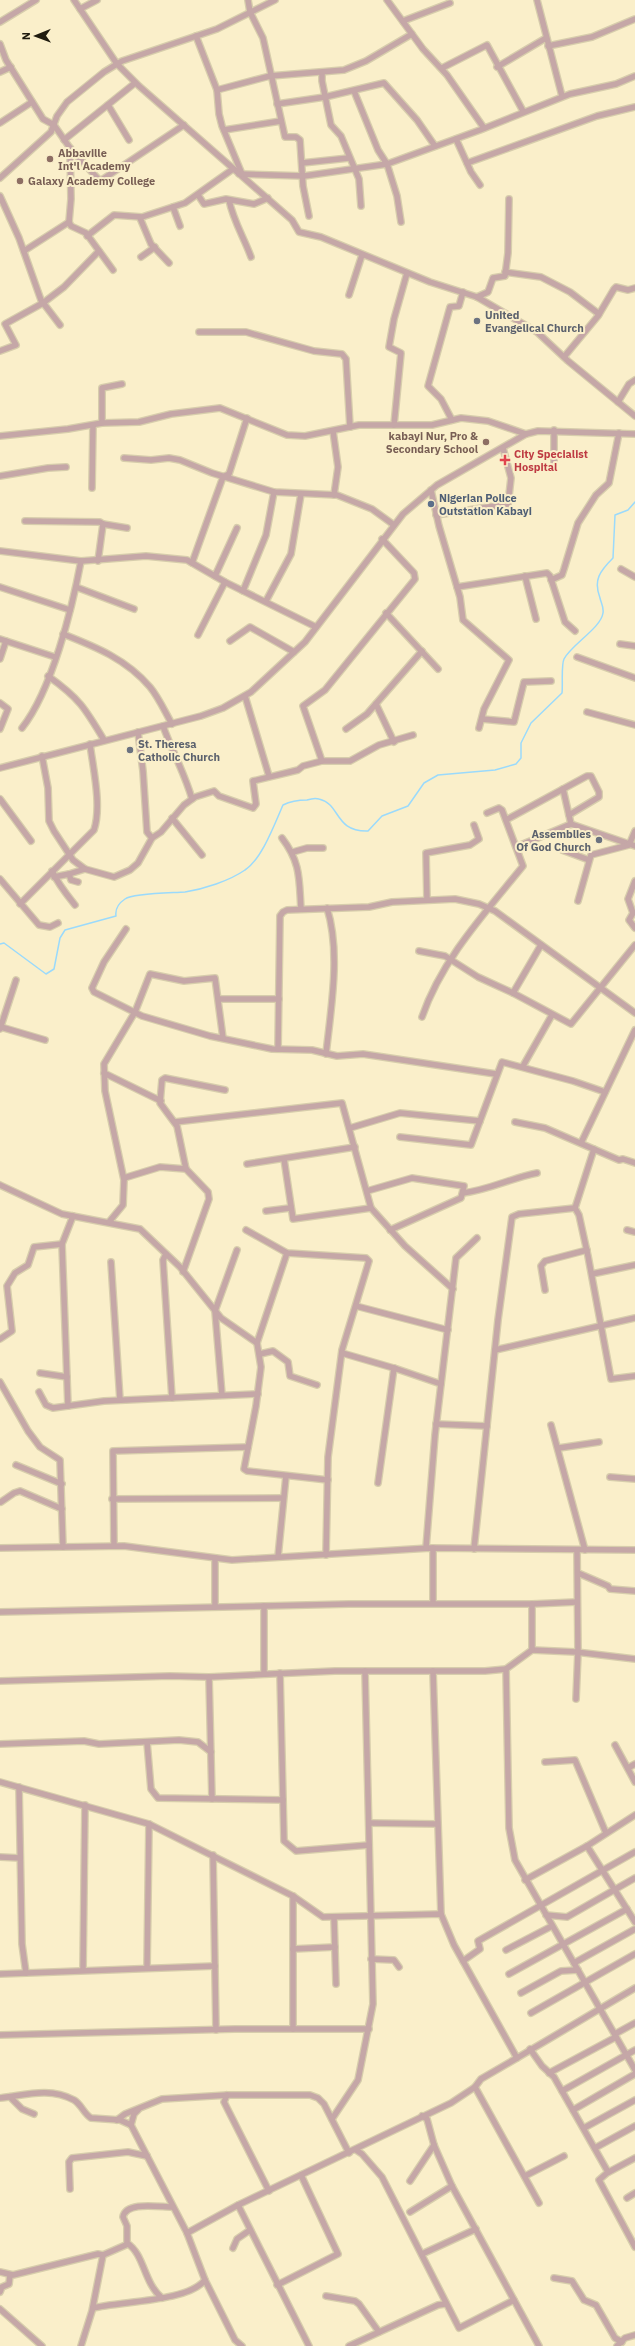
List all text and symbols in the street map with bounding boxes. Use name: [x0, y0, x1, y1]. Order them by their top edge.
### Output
north arrow: [16, 16, 56, 56]
text: N: [19, 32, 33, 40]
place label: Abbaville Int'l Academy: [58, 146, 130, 173]
marker: Abbaville Int'l Academy: [45, 154, 55, 164]
place label: Galaxy Academy College: [28, 174, 155, 188]
marker: Galaxy Academy College: [15, 176, 25, 186]
place label: United Evangelical Church: [485, 308, 584, 335]
marker: United Evangelical Church: [472, 316, 482, 326]
place label: kabayi Nur, Pro & Secondary School: [386, 429, 479, 456]
marker: kabayi Nur, Pro & Secondary School: [481, 437, 491, 447]
place label: City Specialist Hospital: [514, 447, 588, 474]
marker: City Specialist Hospital: [499, 454, 511, 466]
place label: Nigerian Police Outstation Kabayi: [439, 491, 532, 518]
marker: Nigerian Police Outstation Kabayi: [426, 499, 436, 509]
place label: St. Theresa Catholic Church: [138, 737, 220, 764]
marker: St. Theresa Catholic Church: [125, 745, 135, 755]
place label: Assemblies Of God Church: [516, 827, 591, 854]
marker: Assemblies Of God Church: [594, 835, 604, 845]

